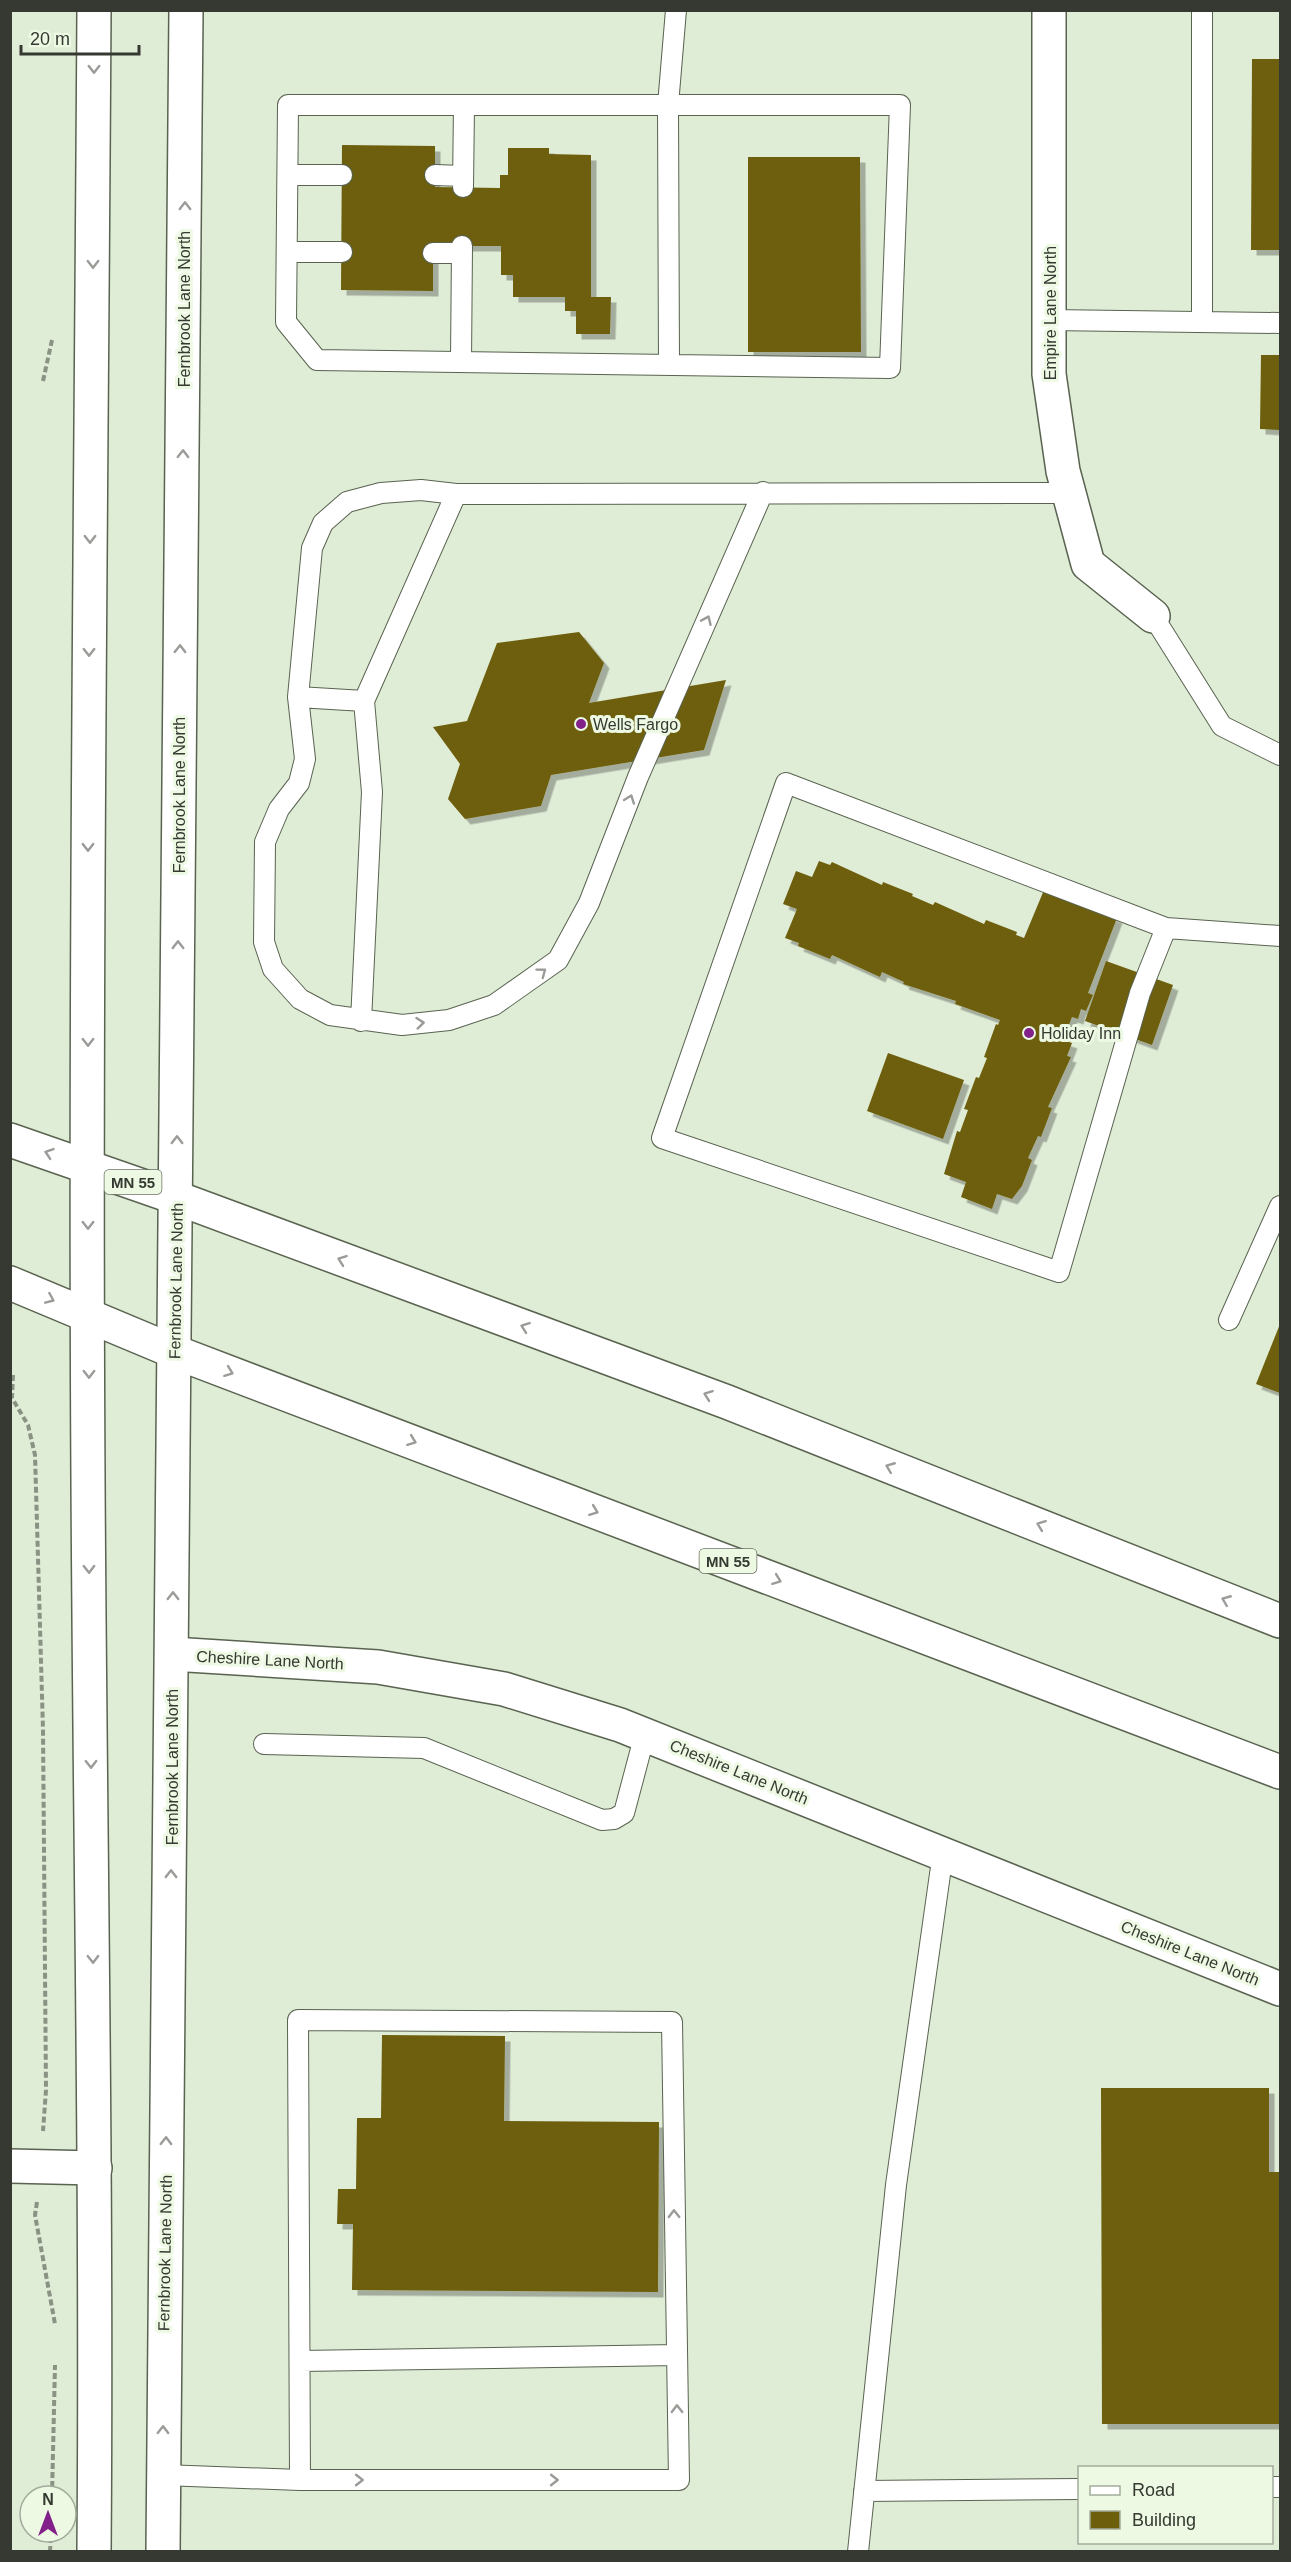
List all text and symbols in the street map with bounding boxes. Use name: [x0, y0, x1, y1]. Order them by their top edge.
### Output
scale bar: [21, 18, 140, 56]
text: 20 m: [30, 29, 70, 49]
one-way arrow: [88, 64, 100, 73]
one-way arrow: [179, 202, 191, 211]
street label: Fernbrook Lane North: [176, 231, 193, 387]
street label: Empire Lane North: [1042, 246, 1059, 380]
one-way arrow: [86, 259, 99, 268]
one-way arrow: [177, 450, 189, 459]
one-way arrow: [84, 535, 97, 544]
one-way arrow: [699, 616, 711, 627]
one-way arrow: [174, 645, 186, 654]
one-way arrow: [83, 648, 96, 657]
place label: Wells Fargo: [593, 716, 678, 733]
street label: Fernbrook Lane North: [171, 717, 188, 873]
marker: Wells Fargo: [574, 717, 588, 731]
one-way arrow: [622, 795, 635, 805]
one-way arrow: [82, 843, 94, 852]
one-way arrow: [172, 940, 185, 949]
one-way arrow: [535, 968, 546, 979]
one-way arrow: [415, 1017, 424, 1030]
place label: Holiday Inn: [1041, 1025, 1121, 1042]
marker: Holiday Inn: [1022, 1026, 1036, 1040]
one-way arrow: [82, 1038, 94, 1047]
one-way arrow: [171, 1135, 183, 1144]
one-way arrow: [44, 1148, 55, 1161]
road number: MN 55: [104, 1170, 162, 1194]
street label: Fernbrook Lane North: [166, 1203, 186, 1359]
one-way arrow: [82, 1221, 95, 1230]
one-way arrow: [338, 1254, 348, 1267]
one-way arrow: [43, 1292, 54, 1304]
one-way arrow: [520, 1322, 531, 1335]
one-way arrow: [224, 1365, 234, 1378]
one-way arrow: [83, 1370, 95, 1379]
one-way arrow: [703, 1390, 714, 1403]
one-way arrow: [406, 1434, 417, 1447]
one-way arrow: [885, 1462, 896, 1474]
one-way arrow: [588, 1503, 599, 1516]
one-way arrow: [1036, 1520, 1047, 1533]
road number: MN 55: [700, 1549, 756, 1573]
one-way arrow: [83, 1565, 95, 1574]
one-way arrow: [771, 1572, 781, 1585]
one-way arrow: [167, 1591, 179, 1600]
one-way arrow: [1221, 1595, 1232, 1607]
street label: Cheshire Lane North: [196, 1648, 344, 1672]
street label: Fernbrook Lane North: [164, 1689, 181, 1845]
street label: Cheshire Lane North: [667, 1736, 811, 1808]
one-way arrow: [85, 1760, 97, 1769]
one-way arrow: [165, 1870, 177, 1879]
street label: Cheshire Lane North: [1118, 1917, 1262, 1989]
one-way arrow: [87, 1955, 99, 1964]
one-way arrow: [160, 2137, 173, 2146]
street label: Fernbrook Lane North: [155, 2175, 175, 2331]
one-way arrow: [668, 2210, 681, 2219]
one-way arrow: [671, 2405, 684, 2414]
one-way arrow: [157, 2426, 169, 2435]
legend: [1078, 2466, 1273, 2544]
one-way arrow: [354, 2474, 363, 2486]
one-way arrow: [549, 2474, 558, 2486]
text: Road: [1132, 2480, 1175, 2500]
north arrow: [18, 2484, 78, 2544]
text: N: [42, 2491, 54, 2508]
text: Building: [1132, 2510, 1196, 2530]

